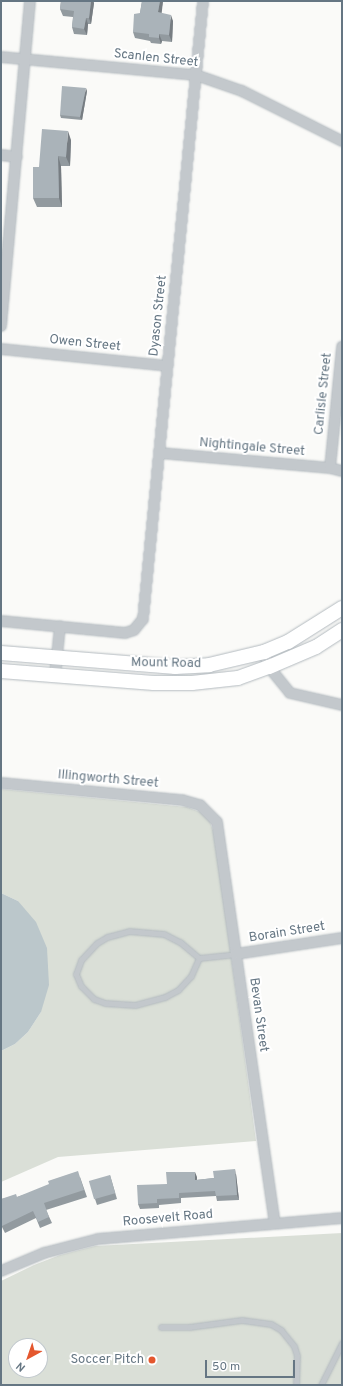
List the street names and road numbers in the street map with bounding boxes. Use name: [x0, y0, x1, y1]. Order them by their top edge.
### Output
street label: Scanlen Street: [113, 47, 199, 71]
street label: Dyason Street: [147, 275, 171, 357]
street label: Owen Street: [48, 332, 122, 356]
street label: Carlisle Street: [312, 352, 336, 436]
street label: Nightingale Street: [199, 436, 305, 460]
street label: Mount Road: [131, 656, 201, 672]
street label: Illingworth Street: [57, 768, 159, 792]
street label: Borain Street: [248, 919, 326, 947]
street label: Bevan Street: [245, 977, 271, 1053]
street label: Roosevelt Road: [122, 1207, 214, 1231]

